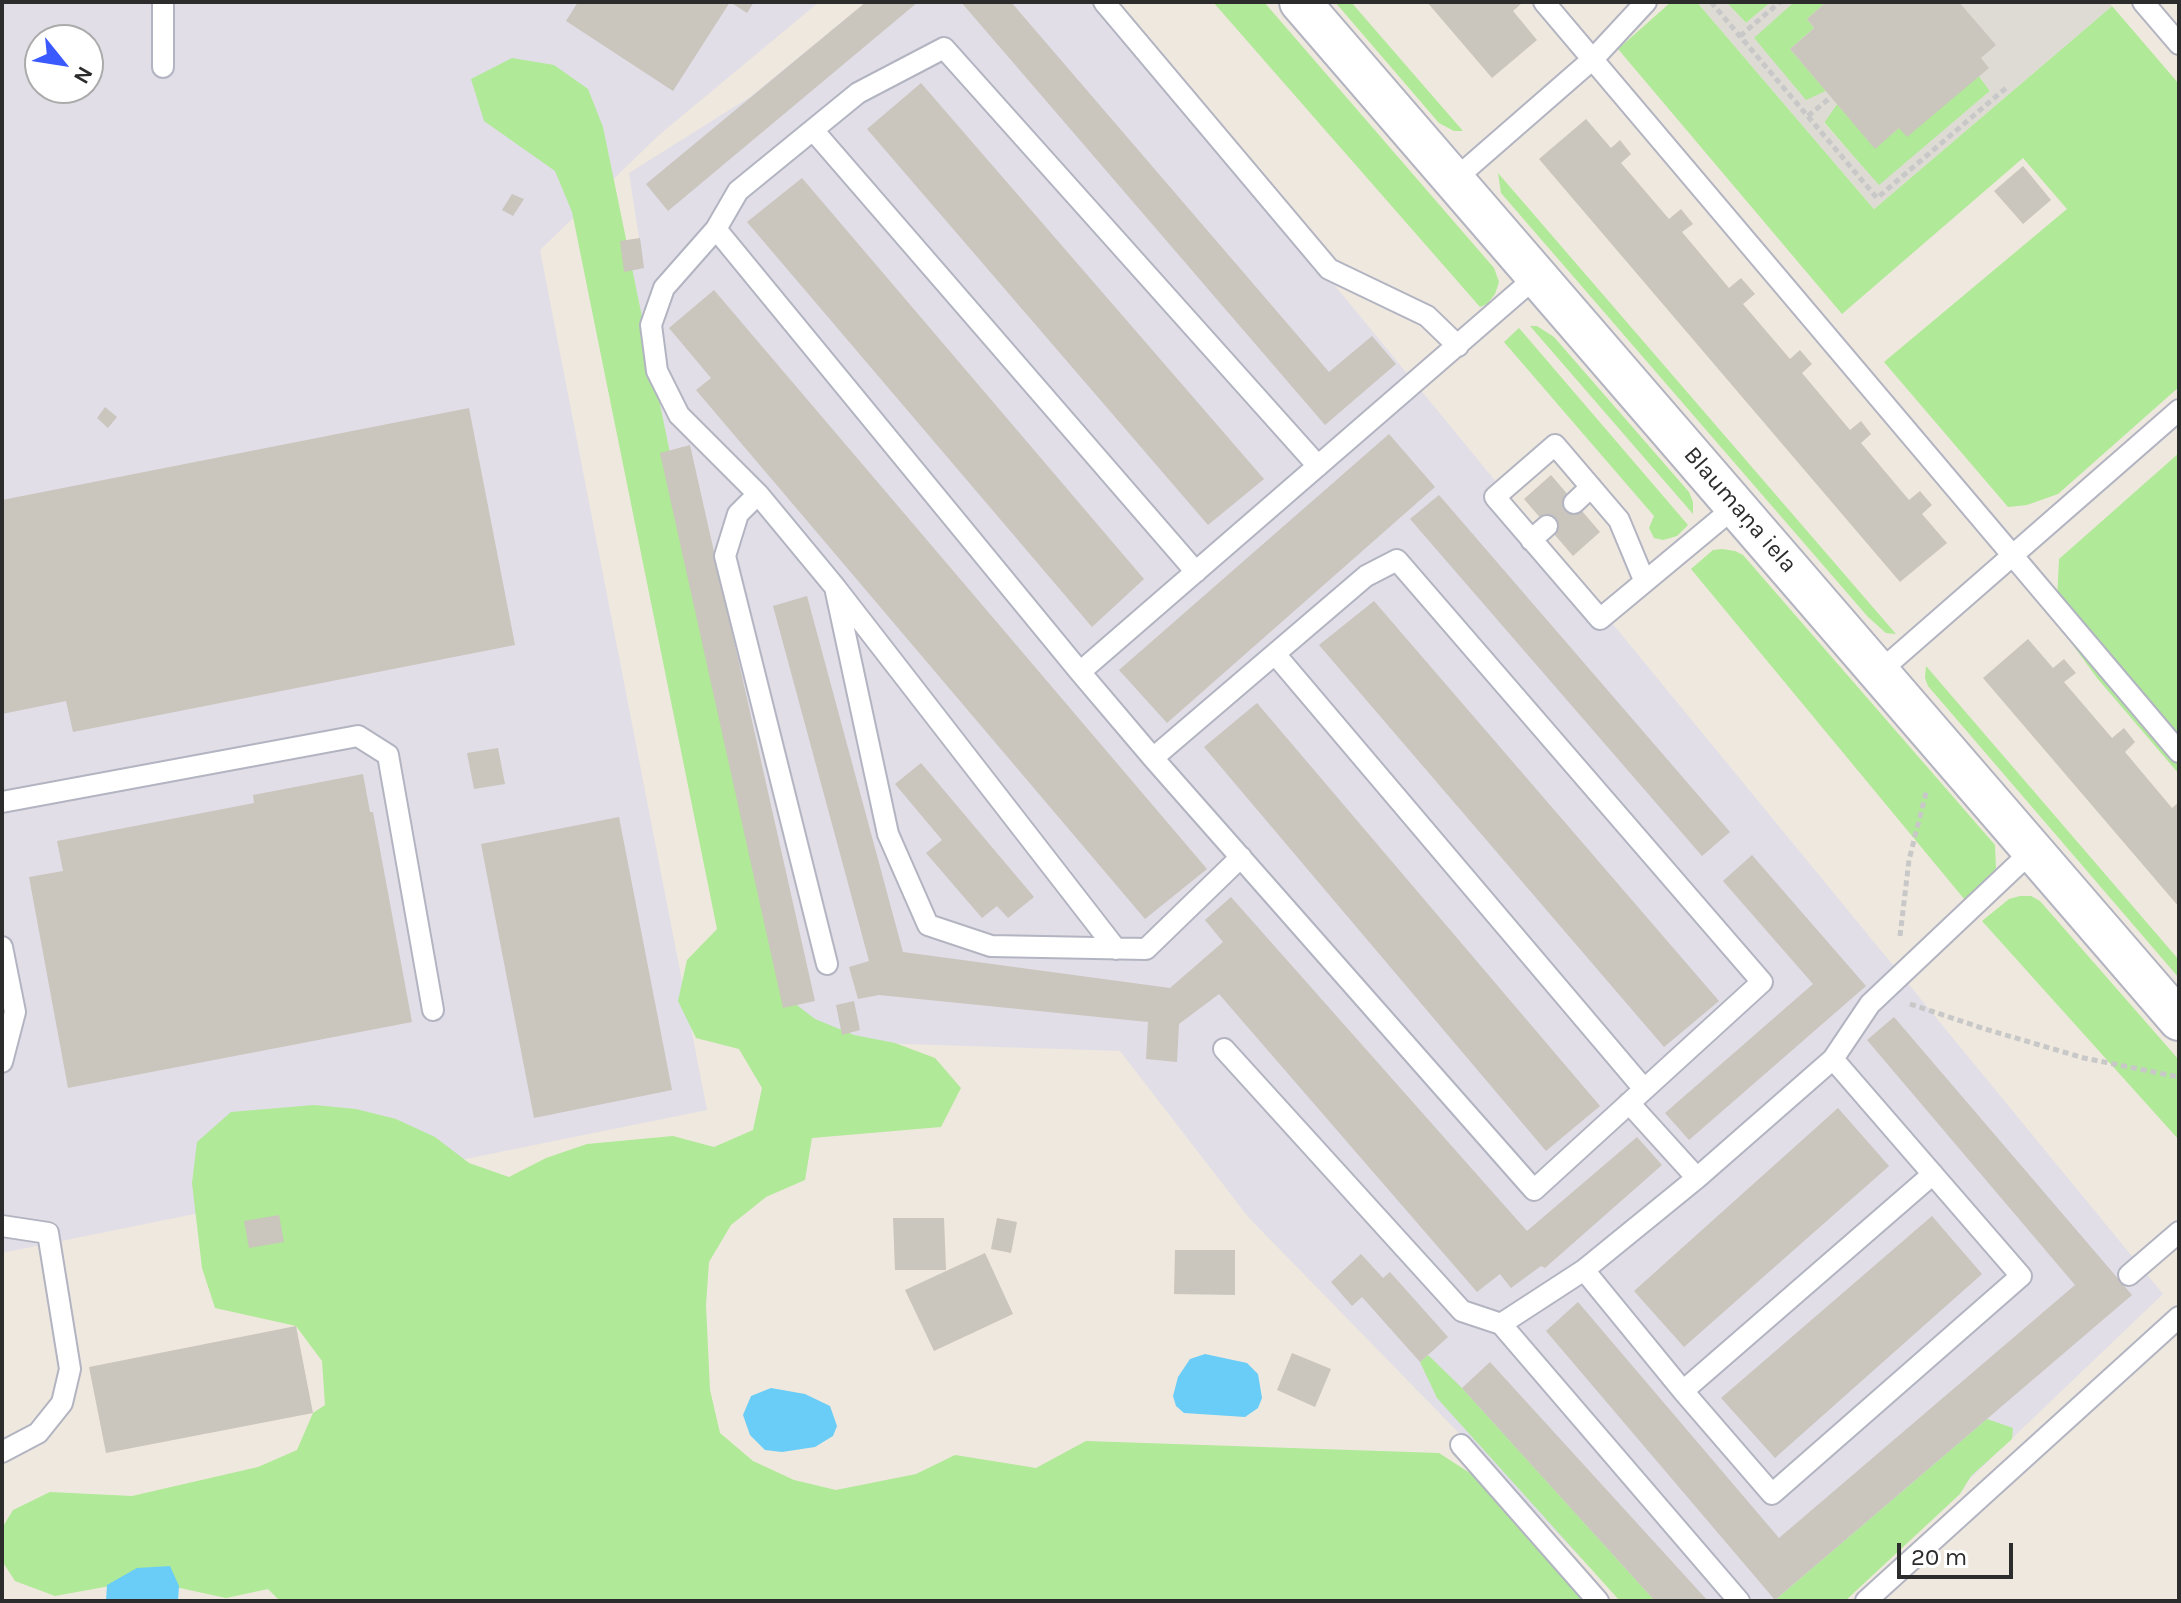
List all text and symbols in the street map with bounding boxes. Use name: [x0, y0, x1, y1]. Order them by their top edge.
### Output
north arrow: [24, 24, 104, 104]
text: N: [68, 62, 98, 88]
street label: Blaumaņa iela: [1677, 441, 1803, 579]
scale bar: [1901, 1527, 2017, 1577]
text: 20 m: [1911, 1543, 1967, 1571]

